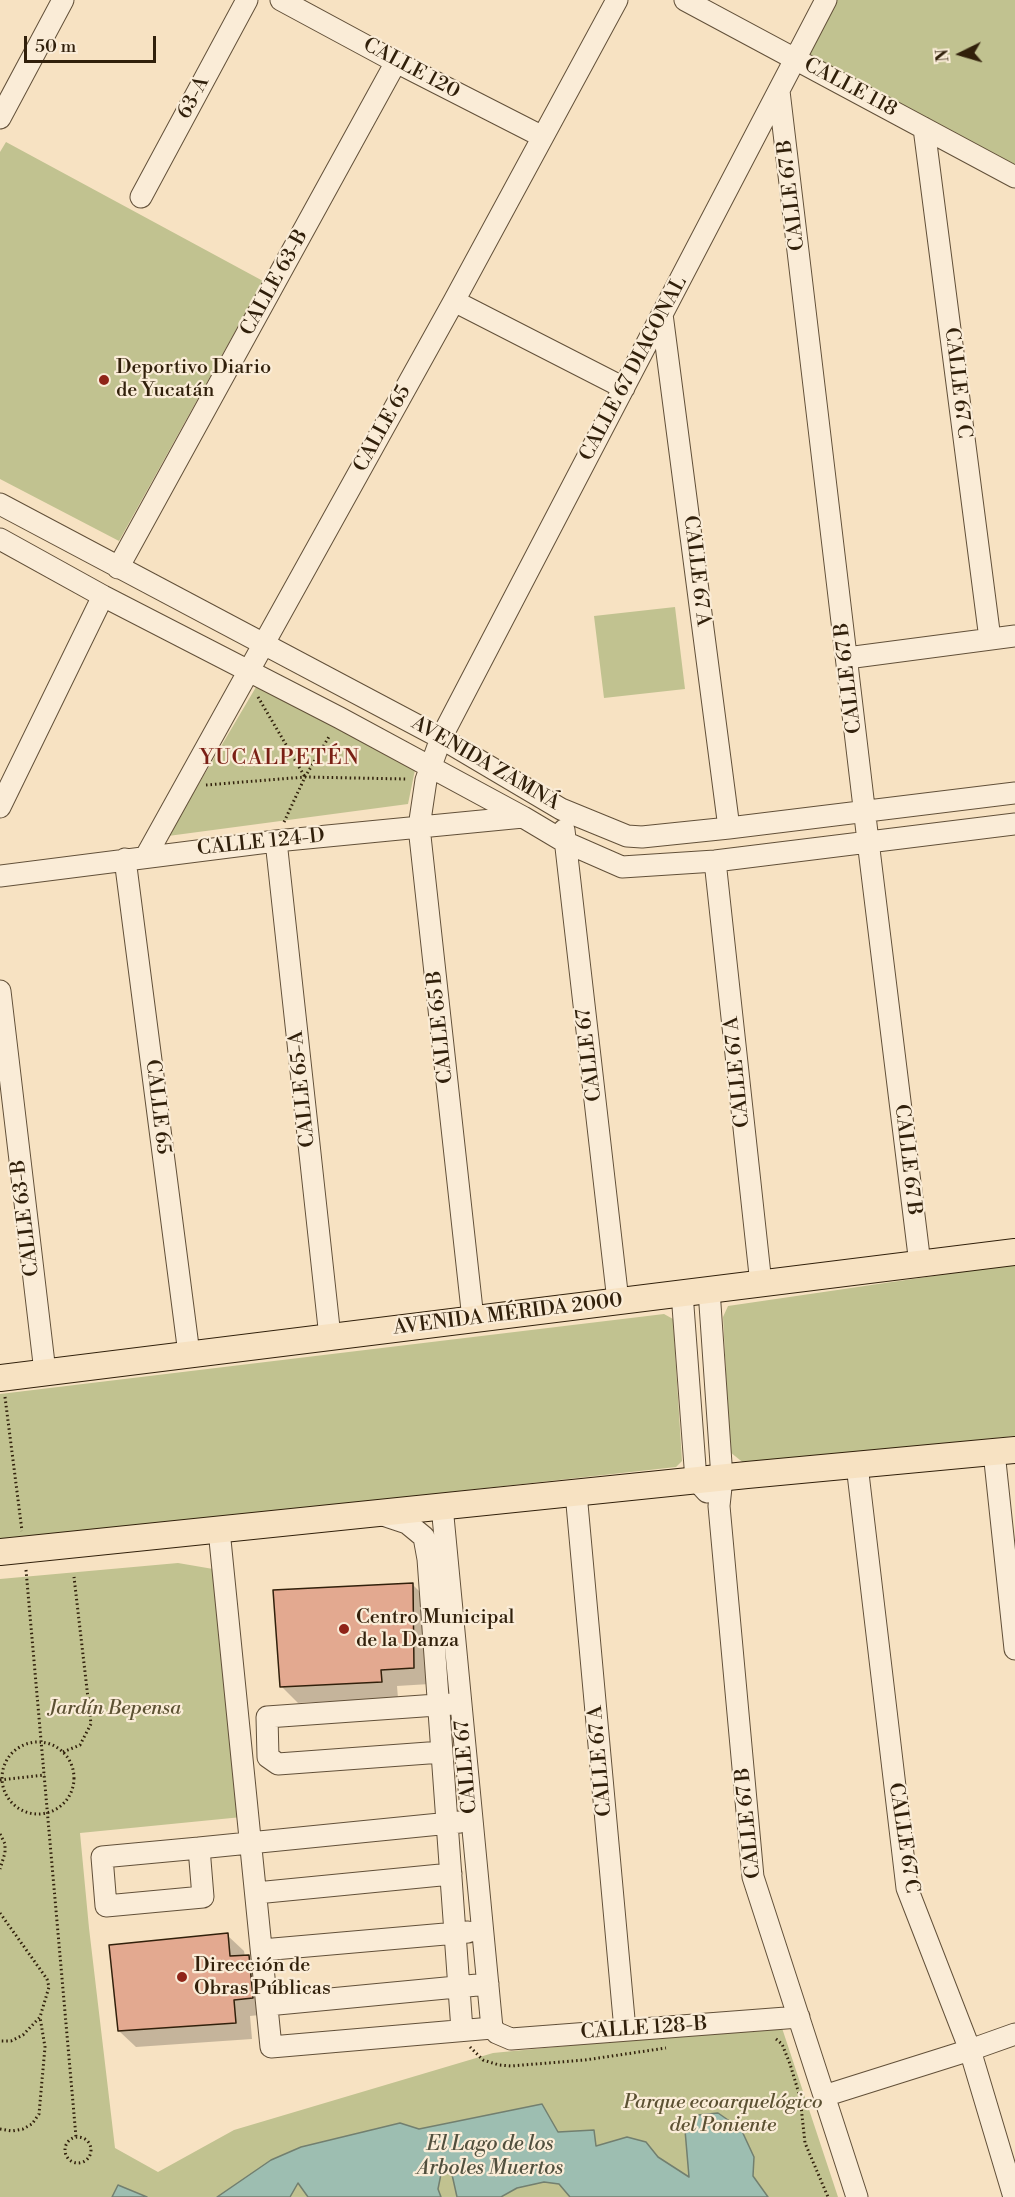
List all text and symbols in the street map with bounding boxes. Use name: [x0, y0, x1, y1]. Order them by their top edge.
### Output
scale bar: [27, 24, 159, 62]
north arrow: [931, 24, 991, 84]
street label: CALLE 120: [359, 33, 463, 105]
text: 50 m: [35, 35, 76, 58]
text: N: [933, 48, 954, 63]
street label: CALLE 118: [799, 53, 901, 123]
street label: 63-A: [173, 73, 215, 123]
street label: CALLE 67 B: [773, 138, 811, 252]
street label: CALLE 63-B: [236, 226, 314, 340]
street label: CALLE 67 DIAGONAL: [575, 273, 693, 465]
street label: CALLE 67 C: [938, 326, 976, 440]
place label: Deportivo Diario de Yucatán: [116, 356, 271, 403]
marker: Deportivo Diario de Yucatán: [97, 373, 111, 387]
street label: CALLE 65: [349, 381, 417, 477]
street label: CALLE 67 A: [677, 514, 715, 628]
street label: CALLE 67 B: [830, 621, 868, 735]
street label: AVENIDA ZAMNÁ: [407, 712, 563, 816]
district label: YUCALPETÉN: [200, 746, 360, 772]
street label: CALLE 124-D: [196, 824, 326, 862]
street label: CALLE 65 B: [423, 969, 459, 1085]
street label: CALLE 67: [572, 1007, 608, 1103]
street label: CALLE 67 A: [720, 1015, 756, 1129]
street label: CALLE 65-A: [285, 1030, 321, 1148]
street label: CALLE 65: [139, 1058, 175, 1156]
street label: CALLE 67 B: [888, 1103, 926, 1217]
street label: CALLE 63-B: [7, 1158, 45, 1278]
street label: AVENIDA MÉRIDA 2000: [392, 1289, 624, 1341]
place label: Centro Municipal de la Danza: [356, 1606, 514, 1653]
marker: Centro Municipal de la Danza: [337, 1622, 351, 1636]
park label: Jardín Bepensa: [49, 1697, 181, 1721]
street label: CALLE 67 A: [584, 1704, 618, 1818]
street label: CALLE 67: [451, 1719, 483, 1815]
street label: CALLE 67 B: [731, 1766, 767, 1880]
street label: CALLE 67 C: [882, 1781, 924, 1895]
place label: Dirección de Obras Públicas: [194, 1954, 331, 2001]
marker: Dirección de Obras Públicas: [175, 1970, 189, 1984]
street label: CALLE 128-B: [580, 2013, 708, 2045]
park label: Parque ecoarquelógico del Poniente: [623, 2091, 823, 2138]
water label: El Lago de los Arboles Muertos: [417, 2132, 563, 2182]

